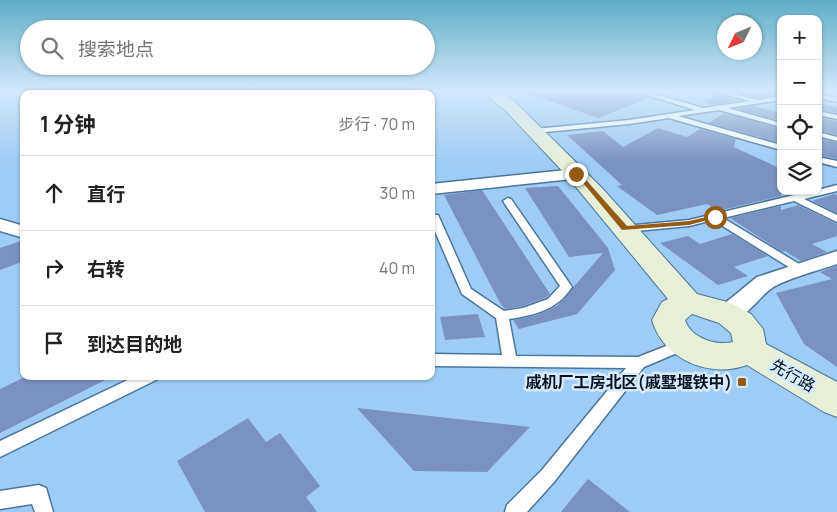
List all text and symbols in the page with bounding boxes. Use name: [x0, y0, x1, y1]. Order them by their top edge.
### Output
north arrow: [717, 15, 762, 60]
map controls: [777, 15, 822, 195]
button: +: [777, 15, 822, 60]
search box: [20, 20, 435, 75]
icon: search: [38, 34, 66, 62]
text: 搜索地点: [78, 36, 154, 62]
button: −: [777, 60, 822, 105]
button: locate: [777, 105, 822, 150]
text: 1 分钟: [40, 110, 95, 138]
text: 步行 · 70 m: [338, 113, 415, 135]
button: layers: [777, 150, 822, 195]
route end: [565, 163, 588, 186]
icon: ahead: [40, 179, 68, 207]
text: 直行: [87, 181, 125, 207]
text: 30 m: [380, 182, 415, 204]
route start: [704, 206, 727, 229]
icon: right: [40, 254, 68, 282]
text: 右转: [87, 256, 125, 282]
text: 40 m: [379, 257, 415, 279]
icon: arrive: [40, 329, 68, 357]
text: 到达目的地: [87, 331, 182, 357]
street label: 先行路: [767, 353, 819, 397]
place label: 戚机厂工房北区(戚墅堰铁中): [526, 371, 732, 393]
marker: 戚机厂工房北区(戚墅堰铁中): [736, 376, 748, 388]

